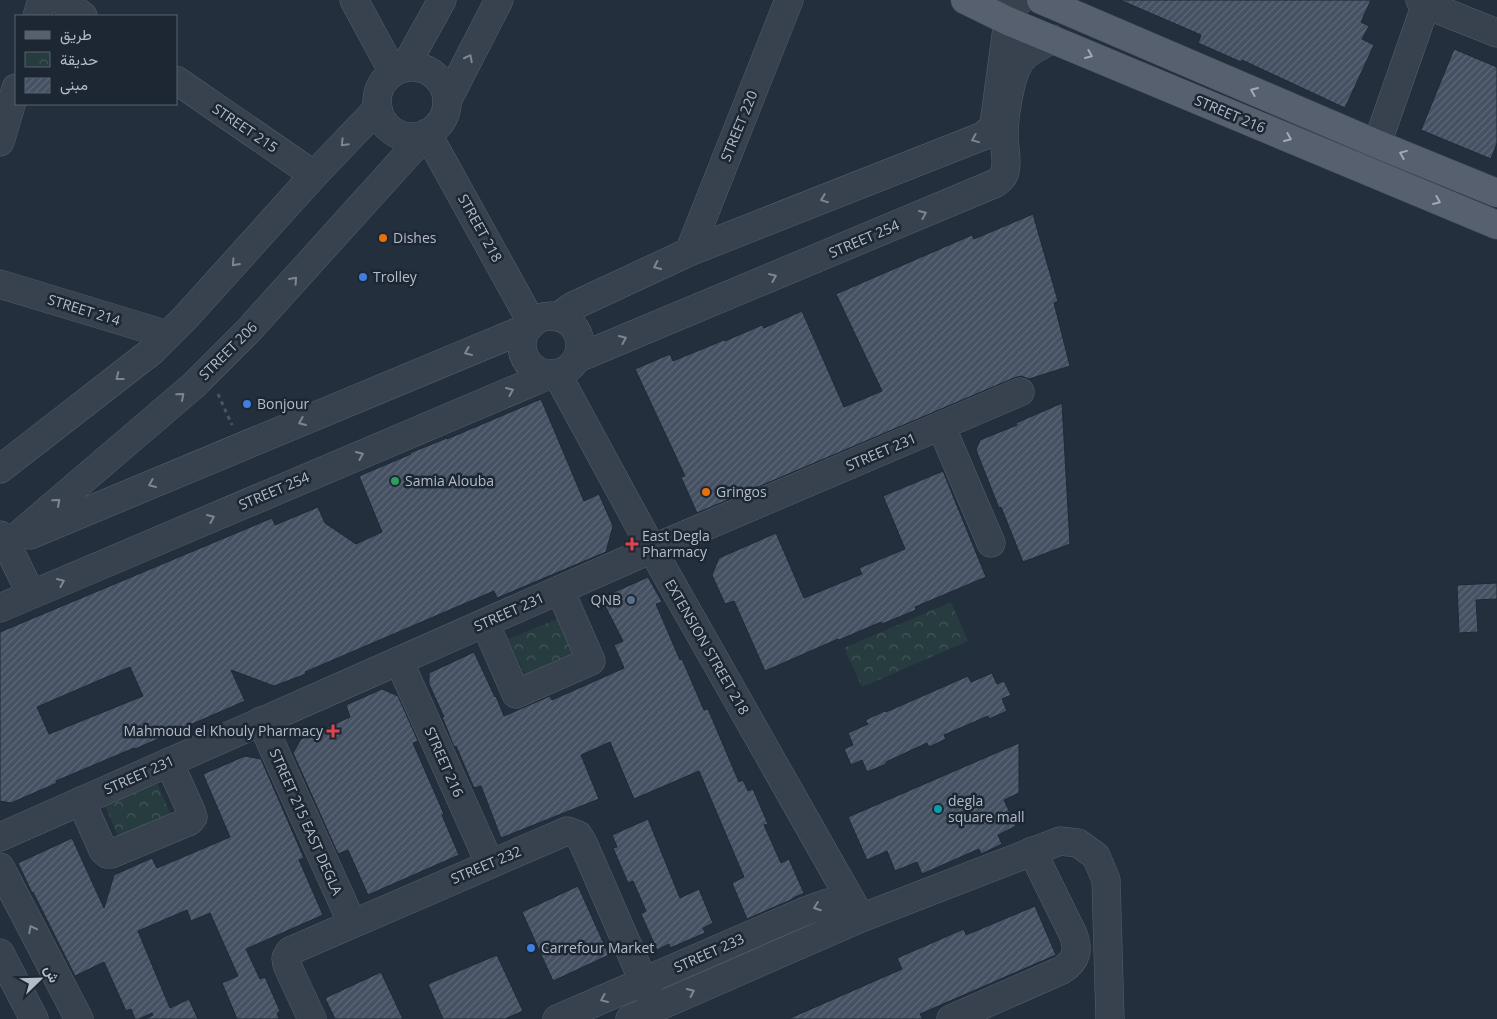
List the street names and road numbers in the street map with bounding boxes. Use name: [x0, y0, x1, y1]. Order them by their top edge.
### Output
street label: STREET 220: [716, 88, 761, 164]
street label: STREET 216: [1192, 90, 1268, 137]
street label: STREET 215: [209, 99, 282, 156]
street label: STREET 218: [454, 190, 507, 265]
street label: STREET 254: [826, 215, 902, 262]
street label: STREET 214: [46, 289, 123, 330]
street label: STREET 206: [194, 317, 261, 384]
street label: STREET 231: [843, 428, 919, 475]
street label: STREET 254: [236, 467, 312, 514]
street label: EXTENSION STREET 218: [661, 576, 754, 718]
street label: STREET 231: [471, 588, 547, 635]
street label: STREET 216: [421, 724, 468, 800]
street label: STREET 215 EAST DEGLA: [266, 746, 347, 898]
street label: STREET 231: [101, 751, 177, 798]
street label: STREET 232: [448, 841, 524, 888]
street label: STREET 233: [671, 929, 747, 976]

